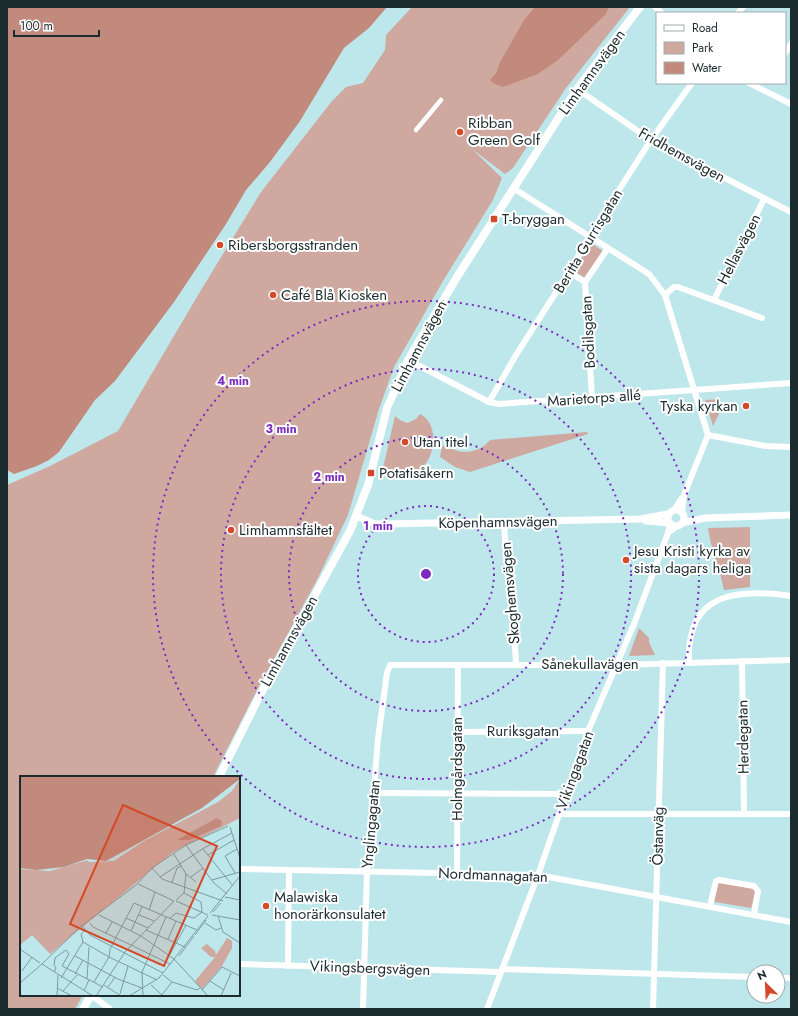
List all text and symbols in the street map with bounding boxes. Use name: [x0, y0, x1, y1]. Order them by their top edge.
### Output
scale bar: [14, 12, 99, 38]
legend: [656, 12, 786, 84]
text: 100 m: [20, 17, 53, 35]
text: Road: [692, 19, 718, 37]
street label: Limhamnsvägen: [553, 25, 631, 119]
text: Park: [692, 39, 714, 57]
text: Water: [692, 59, 723, 77]
place label: Ribban Green Golf: [468, 112, 541, 151]
street label: Fridhemsvägen: [635, 122, 729, 188]
marker: Ribban Green Golf: [455, 127, 465, 137]
street label: Beritta Gurrisgatan: [548, 185, 628, 297]
place label: T-bryggan: [502, 208, 565, 230]
street label: Hellasvägen: [712, 210, 766, 288]
marker: T-bryggan: [489, 214, 499, 224]
place label: Ribersborgsstranden: [228, 234, 358, 256]
marker: Ribersborgsstranden: [215, 240, 225, 250]
place label: Café Blå Kiosken: [281, 284, 387, 306]
marker: Café Blå Kiosken: [268, 290, 278, 300]
street label: Bodilsgatan: [575, 295, 601, 369]
street label: Limhamnsvägen: [386, 296, 452, 396]
text: 4 min: [217, 372, 249, 390]
street label: Marietorps allé: [546, 384, 642, 412]
place label: Tyska kyrkan: [660, 395, 738, 417]
marker: Tyska kyrkan: [741, 401, 751, 411]
text: 3 min: [265, 420, 297, 438]
place label: Utan titel: [413, 431, 468, 453]
marker: Utan titel: [400, 437, 410, 447]
place label: Potatisåkern: [379, 462, 454, 484]
text: 2 min: [313, 468, 345, 486]
marker: Potatisåkern: [366, 468, 376, 478]
street label: Köpenhamnsvägen: [438, 510, 558, 534]
text: 1 min: [363, 517, 393, 535]
place label: Limhamnsfältet: [239, 519, 332, 541]
marker: Limhamnsfältet: [226, 525, 236, 535]
place label: Jesu Kristi kyrka av sista dagars heliga: [632, 540, 751, 579]
street label: Skoghemsvägen: [495, 541, 525, 645]
marker: Jesu Kristi kyrka av sista dagars heliga: [621, 555, 631, 565]
centre of rings: [419, 567, 433, 581]
street label: Limhamnsvägen: [255, 591, 323, 691]
street label: Sånekullavägen: [541, 653, 639, 675]
street label: Herdegatan: [731, 700, 755, 774]
street label: Holmgårdsgatan: [446, 717, 468, 821]
street label: Ruriksgatan: [487, 720, 559, 742]
street label: Vikingagatan: [551, 728, 599, 812]
inset map: [20, 776, 240, 996]
street label: Ynglingagatan: [356, 779, 386, 869]
street label: Östanväg: [646, 806, 670, 866]
street label: Nordmannagatan: [438, 862, 548, 888]
place label: Malawiska honorärkonsulatet: [274, 886, 386, 925]
marker: Malawiska honorärkonsulatet: [261, 901, 271, 911]
street label: Vikingsbergsvägen: [309, 955, 431, 981]
north arrow: [746, 964, 786, 1004]
text: N: [755, 966, 769, 984]

